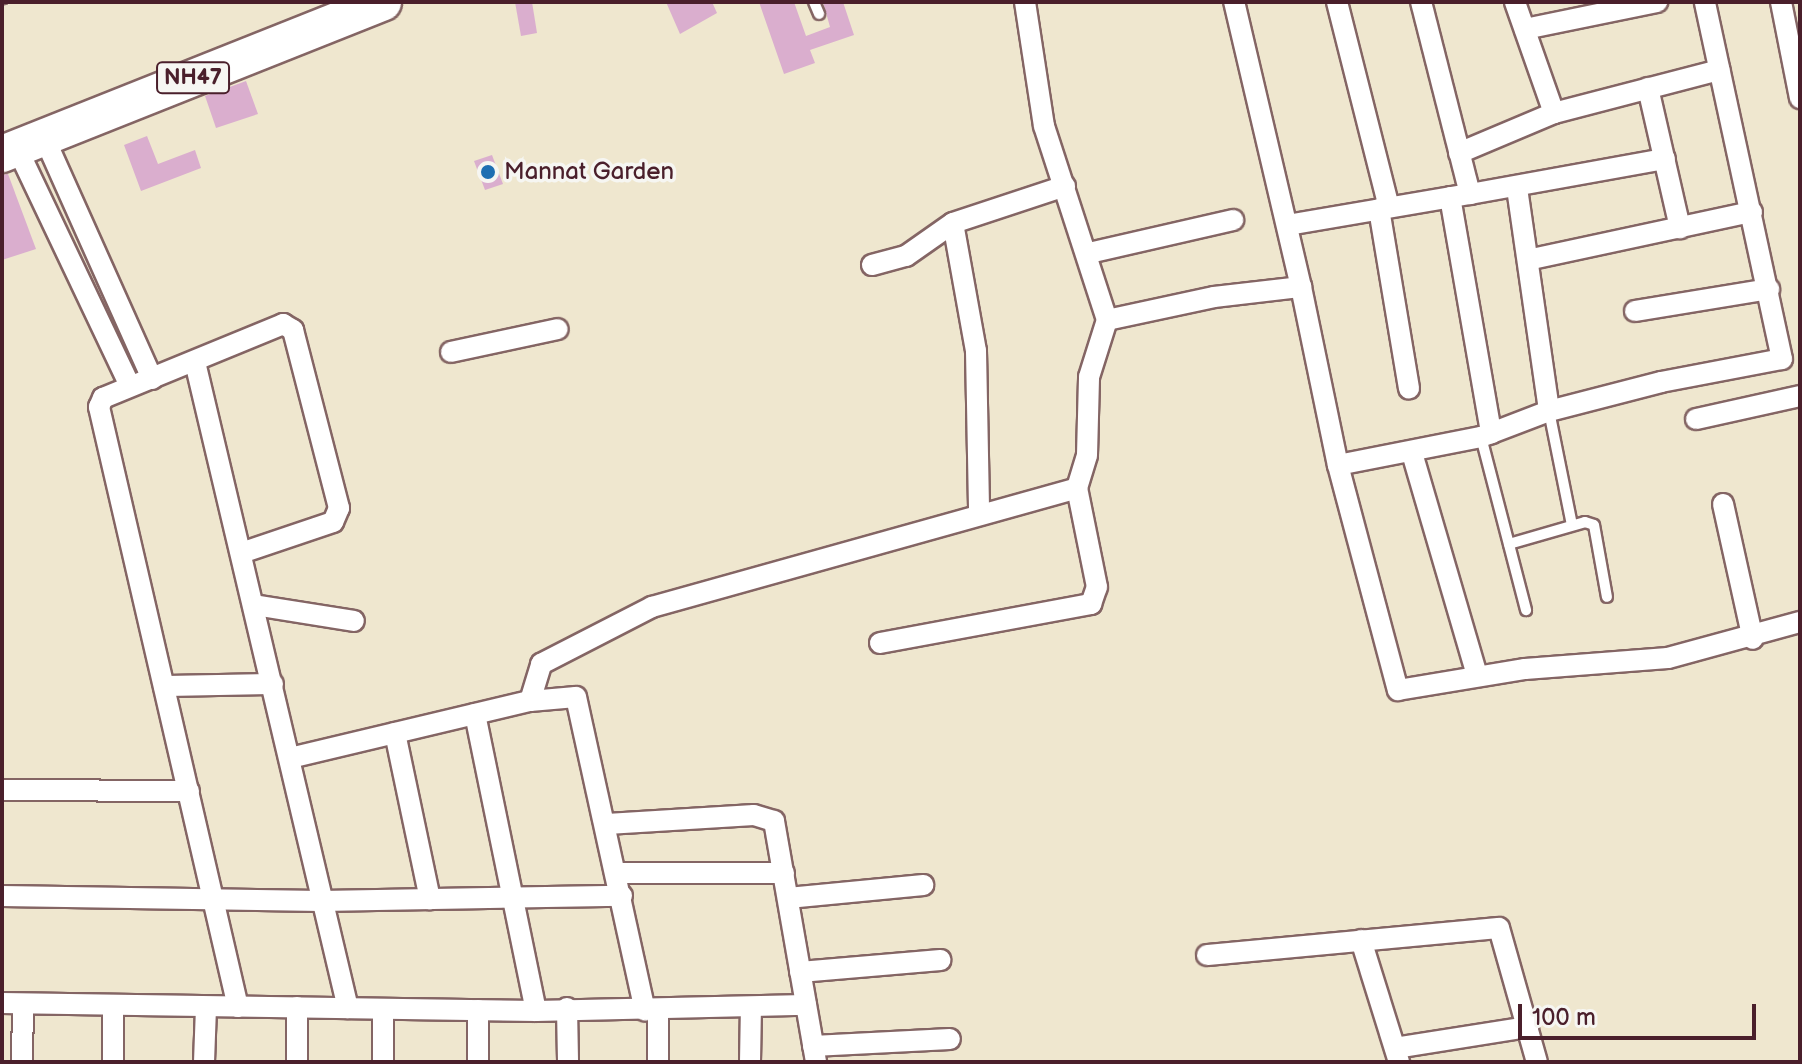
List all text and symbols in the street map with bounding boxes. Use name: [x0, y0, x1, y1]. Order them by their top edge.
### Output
road number: NH47: [155, 60, 231, 96]
place label: Mannat Garden: [504, 158, 674, 186]
marker: Mannat Garden: [479, 163, 497, 181]
scale bar: [1522, 988, 1760, 1038]
text: 100 m: [1532, 1003, 1596, 1032]

